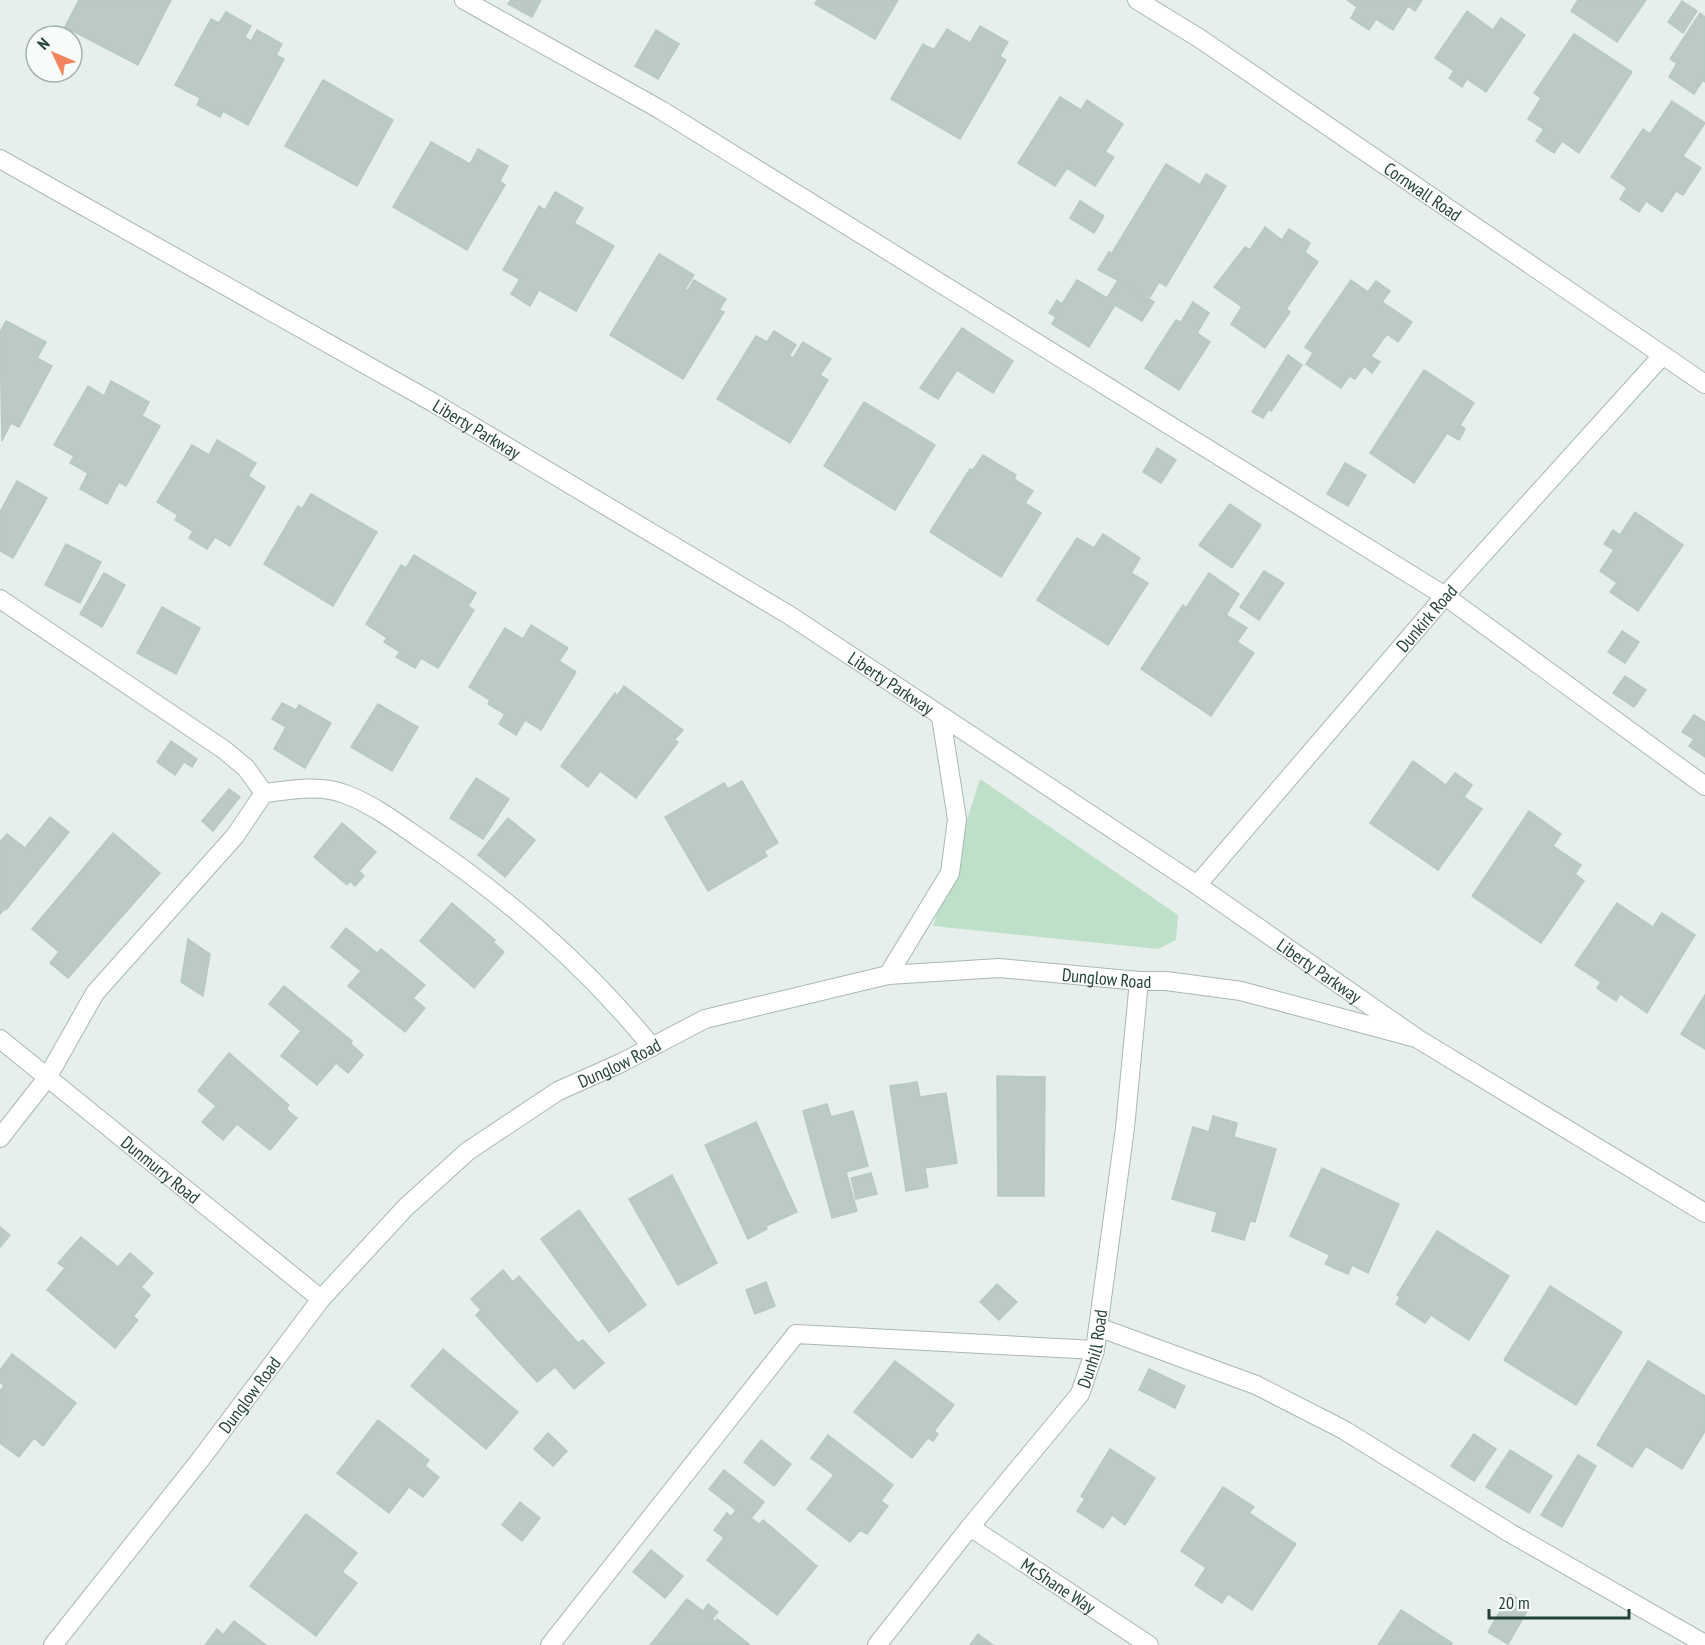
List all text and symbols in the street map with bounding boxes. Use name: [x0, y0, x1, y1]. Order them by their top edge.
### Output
north arrow: [24, 24, 84, 84]
text: N: [33, 34, 53, 54]
street label: Cornwall Road: [1380, 156, 1466, 226]
street label: Liberty Parkway: [429, 394, 525, 464]
street label: Dunkirk Road: [1391, 579, 1462, 657]
street label: Liberty Parkway: [844, 646, 939, 720]
street label: Liberty Parkway: [1273, 933, 1367, 1008]
street label: Dunglow Road: [1061, 962, 1151, 993]
street label: Dunglow Road: [574, 1033, 665, 1092]
street label: Dunmurry Road: [117, 1130, 205, 1208]
street label: Dunhill Road: [1071, 1308, 1112, 1391]
street label: Dunglow Road: [213, 1352, 285, 1437]
street label: McShane Way: [1017, 1552, 1101, 1618]
scale bar: [1489, 1582, 1628, 1620]
text: 20 m: [1498, 1591, 1530, 1614]

